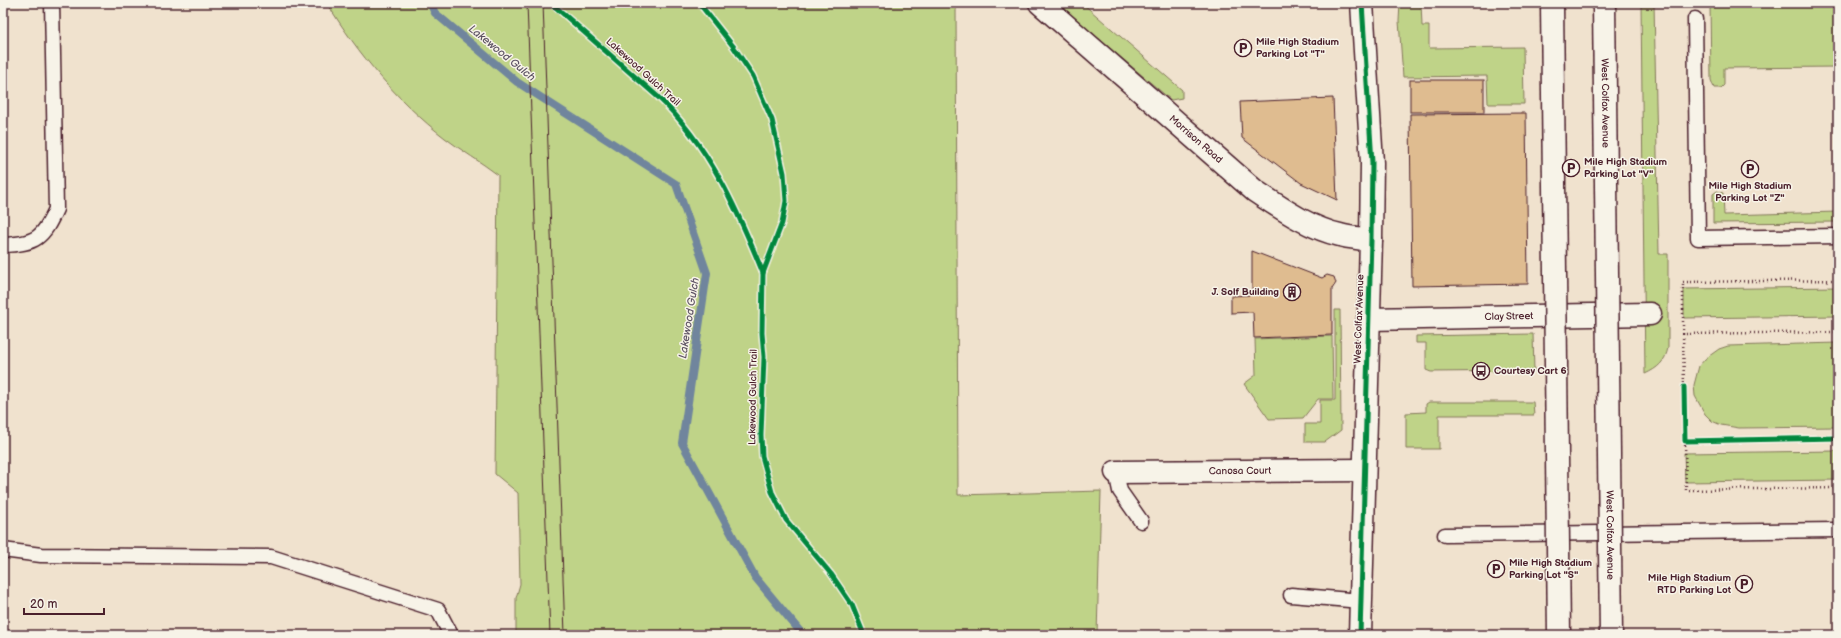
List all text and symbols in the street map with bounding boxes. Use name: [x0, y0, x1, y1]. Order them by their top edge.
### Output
water label: Lakewood Gulch: [466, 22, 538, 84]
street label: Lakewood Gulch Trail: [603, 35, 683, 109]
place label: Mile High Stadium Parking Lot "T": [1256, 36, 1340, 60]
parking icon: Mile High Stadium Parking Lot "T": [1233, 38, 1253, 58]
street label: West Colfax Avenue: [1599, 58, 1612, 148]
street label: Morrison Road: [1167, 113, 1225, 166]
place label: Mile High Stadium Parking Lot "V": [1584, 156, 1668, 180]
parking icon: Mile High Stadium Parking Lot "V": [1561, 158, 1581, 178]
parking icon: Mile High Stadium Parking Lot "Z": [1740, 159, 1760, 179]
place label: Mile High Stadium Parking Lot "Z": [1708, 180, 1792, 204]
street label: West Colfax Avenue: [1351, 274, 1367, 364]
water label: Lakewood Gulch: [676, 277, 702, 359]
building icon: J. Solf Building: [1282, 282, 1302, 302]
place label: J. Solf Building: [1211, 286, 1279, 298]
street label: Clay Street: [1484, 310, 1534, 323]
street label: Lakewood Gulch Trail: [746, 349, 760, 445]
bus stop icon: Courtesy Cart 6: [1471, 361, 1491, 381]
place label: Courtesy Cart 6: [1494, 365, 1567, 377]
street label: Canosa Court: [1209, 465, 1271, 477]
street label: West Colfax Avenue: [1603, 490, 1616, 580]
place label: Mile High Stadium Parking Lot "S": [1509, 557, 1593, 581]
parking icon: Mile High Stadium Parking Lot "S": [1486, 559, 1506, 579]
place label: Mile High Stadium RTD Parking Lot: [1648, 572, 1732, 596]
parking icon: Mile High Stadium RTD Parking Lot: [1734, 574, 1754, 594]
scale bar: [24, 590, 104, 616]
text: 20 m: [30, 597, 57, 612]

